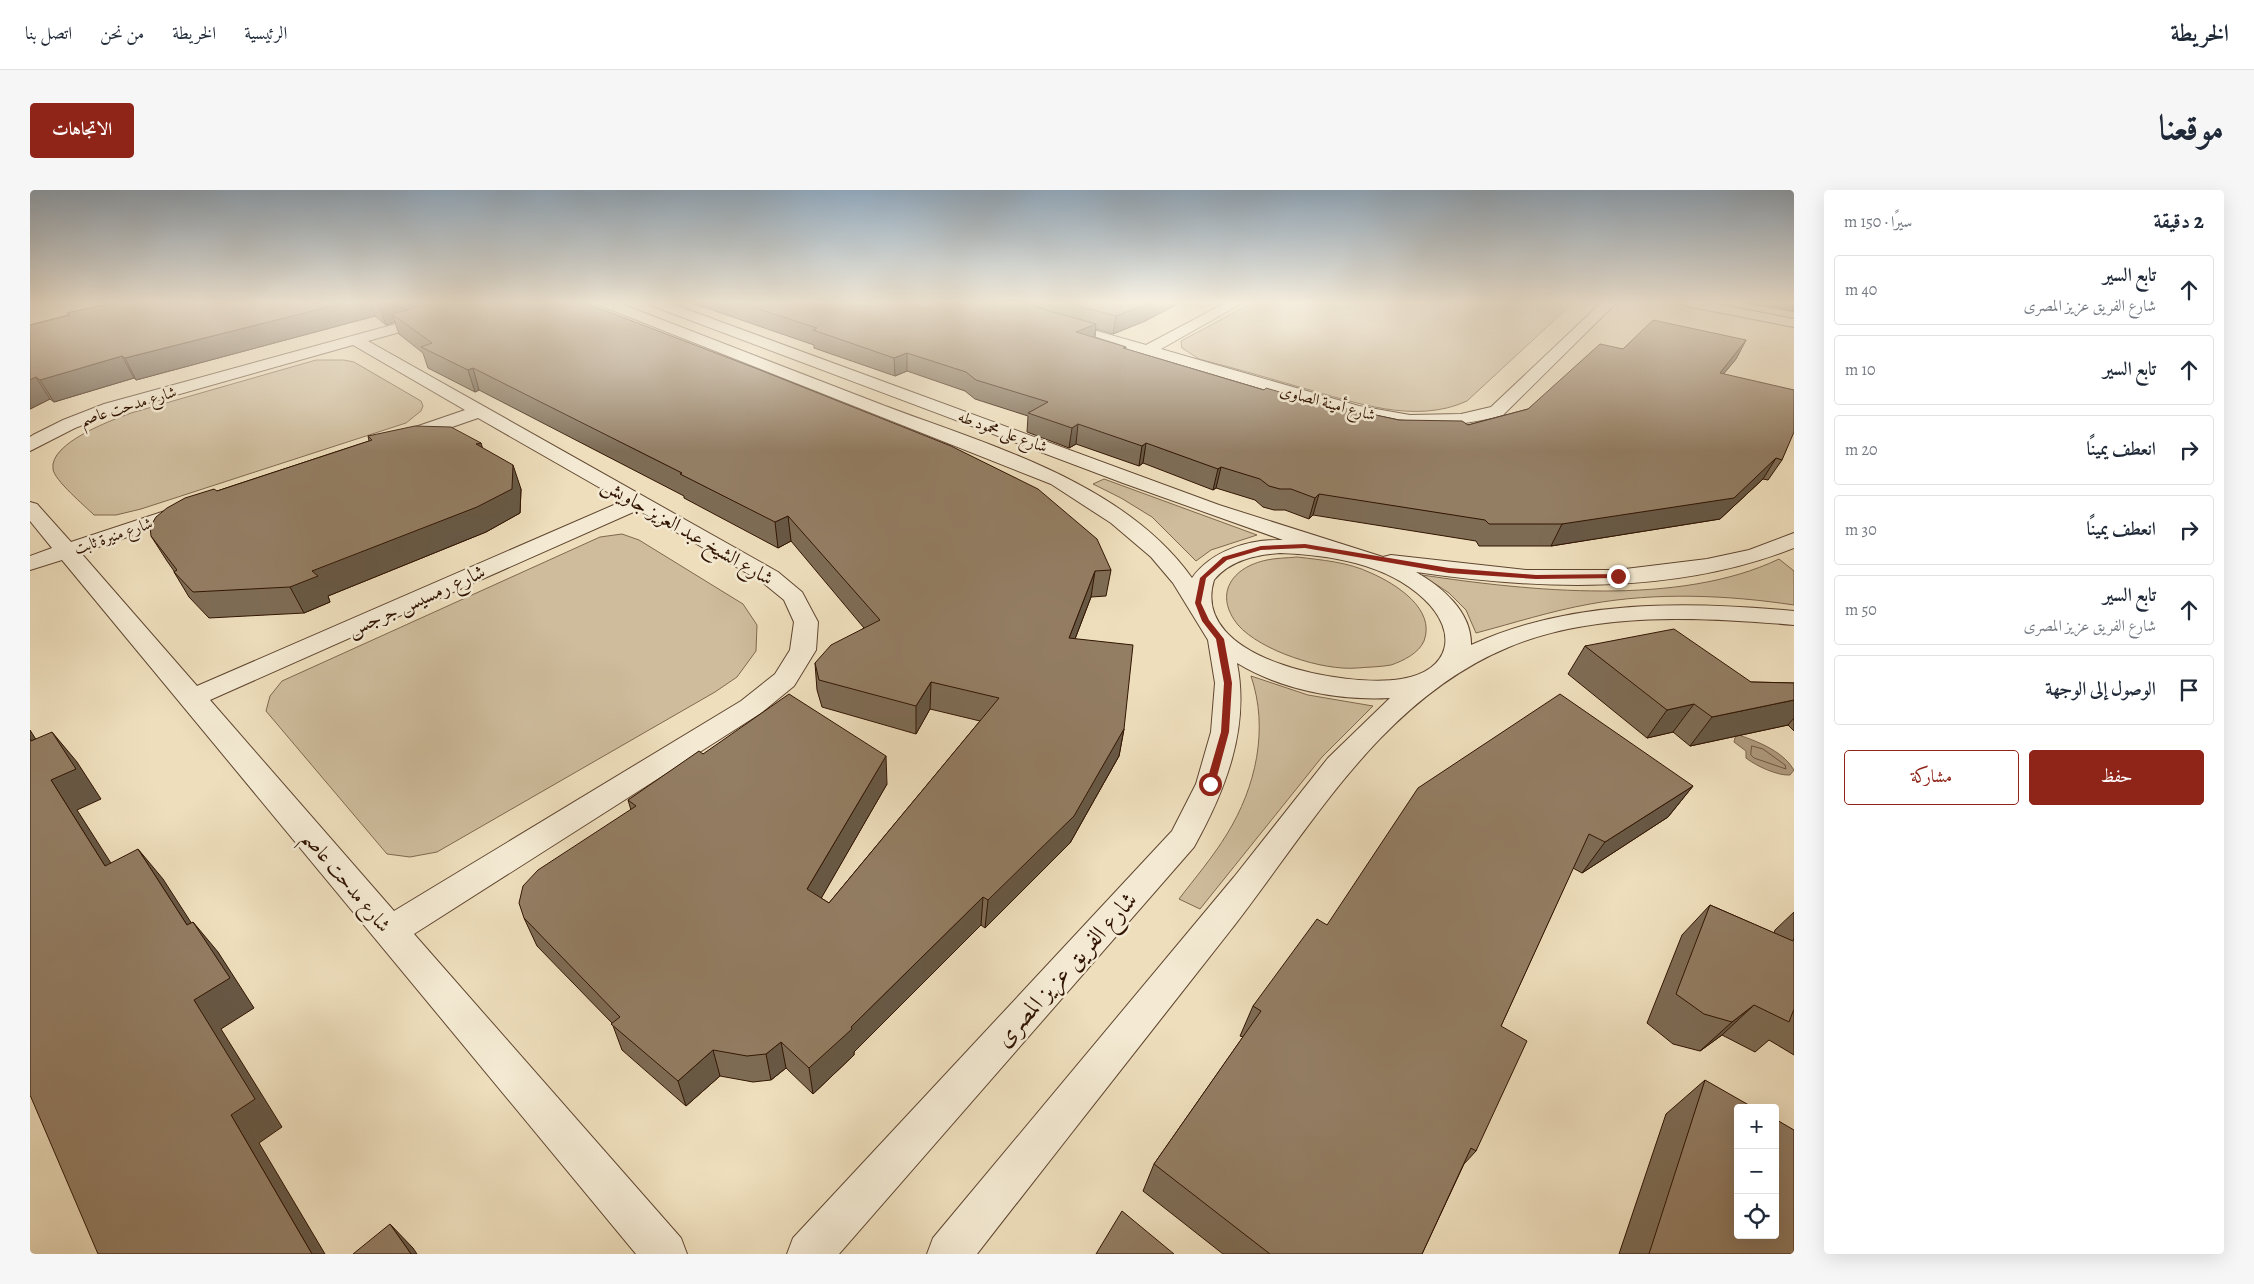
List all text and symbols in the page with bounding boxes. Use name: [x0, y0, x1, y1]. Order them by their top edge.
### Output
text: الخريطة: [2171, 17, 2229, 49]
text: اتصل بنا: [25, 21, 72, 45]
text: من نحن: [100, 21, 144, 45]
text: الخريطة: [172, 21, 216, 45]
text: الرئيسية: [244, 21, 287, 45]
button: الاتجاهات: [30, 103, 134, 158]
text: موقعنا: [2159, 103, 2224, 151]
text: 2 دقيقة: [2154, 207, 2204, 235]
text: سيرًا · 150 m: [1844, 211, 1912, 233]
text: تابع السير: [2103, 262, 2156, 288]
icon: ahead: [2175, 276, 2203, 304]
text: 40 m: [1845, 279, 1877, 301]
text: شارع الفريق عزيز المصرى: [2024, 295, 2156, 317]
text: تابع السير: [2103, 356, 2156, 382]
icon: ahead: [2175, 356, 2203, 384]
text: 10 m: [1845, 359, 1876, 381]
street label: شارع أمينة الصاوى: [1277, 379, 1378, 428]
street label: شارع مدحت عاصم: [77, 381, 181, 436]
street label: شارع على محمود طه: [954, 406, 1050, 460]
text: انعطف يمينًا: [2086, 436, 2156, 462]
icon: right: [2175, 436, 2203, 464]
text: 20 m: [1845, 439, 1878, 461]
street label: شارع الشيخ عبد العزيز جاويش: [595, 471, 779, 595]
street label: شارع منيرة ثابت: [71, 512, 156, 562]
text: انعطف يمينًا: [2086, 516, 2156, 542]
icon: right: [2175, 516, 2203, 544]
text: 30 m: [1845, 519, 1877, 541]
street label: شارع رمسيس جرجس: [343, 558, 491, 647]
route end: [1607, 565, 1630, 588]
text: تابع السير: [2103, 582, 2156, 608]
icon: ahead: [2175, 596, 2203, 624]
text: 50 m: [1845, 599, 1877, 621]
text: شارع الفريق عزيز المصرى: [2024, 615, 2156, 637]
text: الوصول إلى الوجهة: [2045, 676, 2156, 702]
icon: arrive: [2175, 676, 2203, 704]
button: مشاركة: [1844, 750, 2019, 805]
button: حفظ: [2029, 750, 2204, 805]
route start: [1199, 773, 1222, 796]
street label: شارع مدحت عاصم: [292, 825, 397, 942]
street label: شارع الفريق عزيز المصرى: [988, 885, 1147, 1056]
map controls: [1734, 1104, 1779, 1239]
button: +: [1734, 1104, 1779, 1149]
button: −: [1734, 1149, 1779, 1194]
button: locate: [1734, 1194, 1779, 1239]

